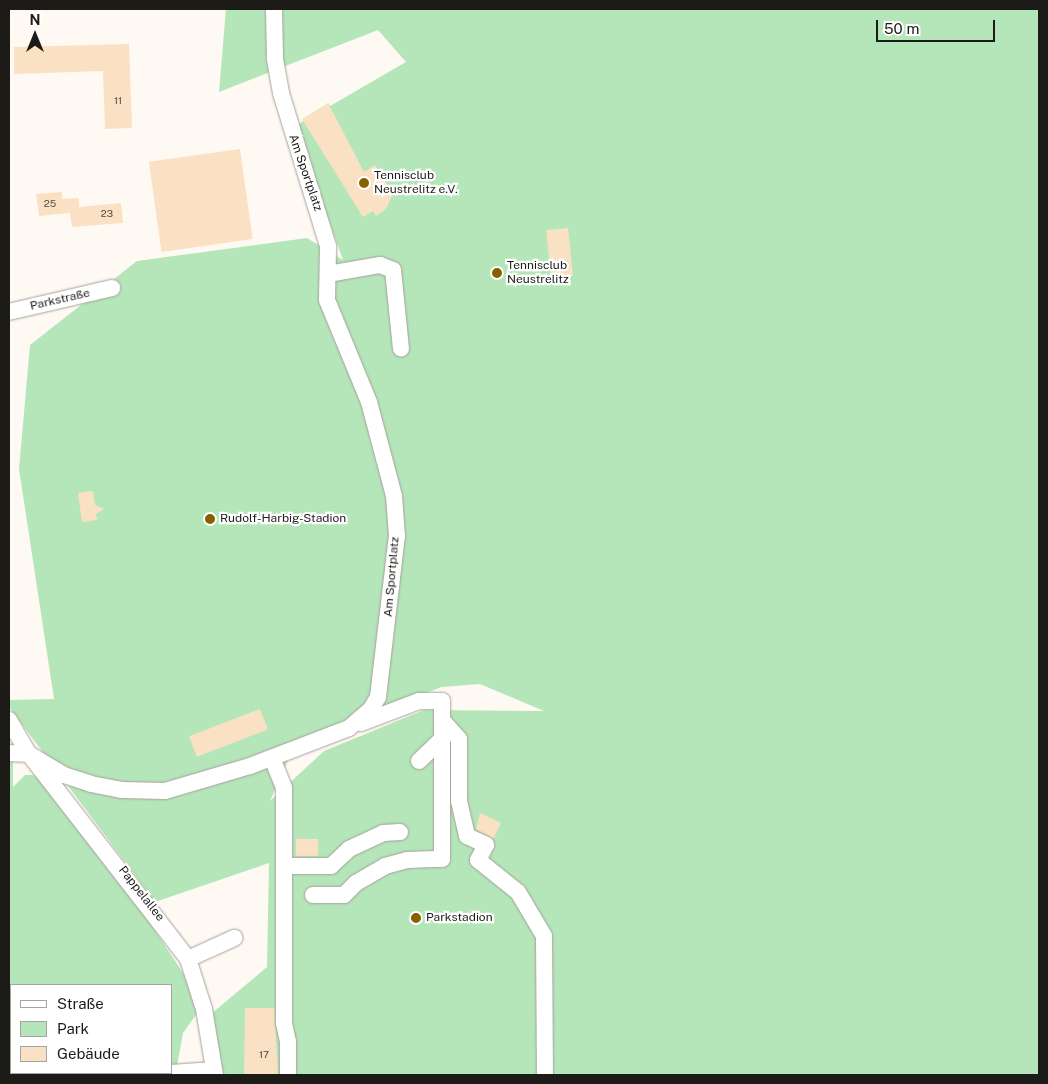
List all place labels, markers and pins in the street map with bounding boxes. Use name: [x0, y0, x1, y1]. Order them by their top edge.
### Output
place label: Tennisclub Neustrelitz e.V.: [374, 169, 458, 197]
marker: Tennisclub Neustrelitz e.V.: [358, 177, 370, 189]
place label: Tennisclub Neustrelitz: [507, 259, 569, 287]
marker: Tennisclub Neustrelitz: [491, 267, 503, 279]
place label: Rudolf-Harbig-Stadion: [220, 512, 346, 526]
marker: Rudolf-Harbig-Stadion: [204, 513, 216, 525]
place label: Parkstadion: [426, 911, 493, 925]
marker: Parkstadion: [410, 912, 422, 924]

